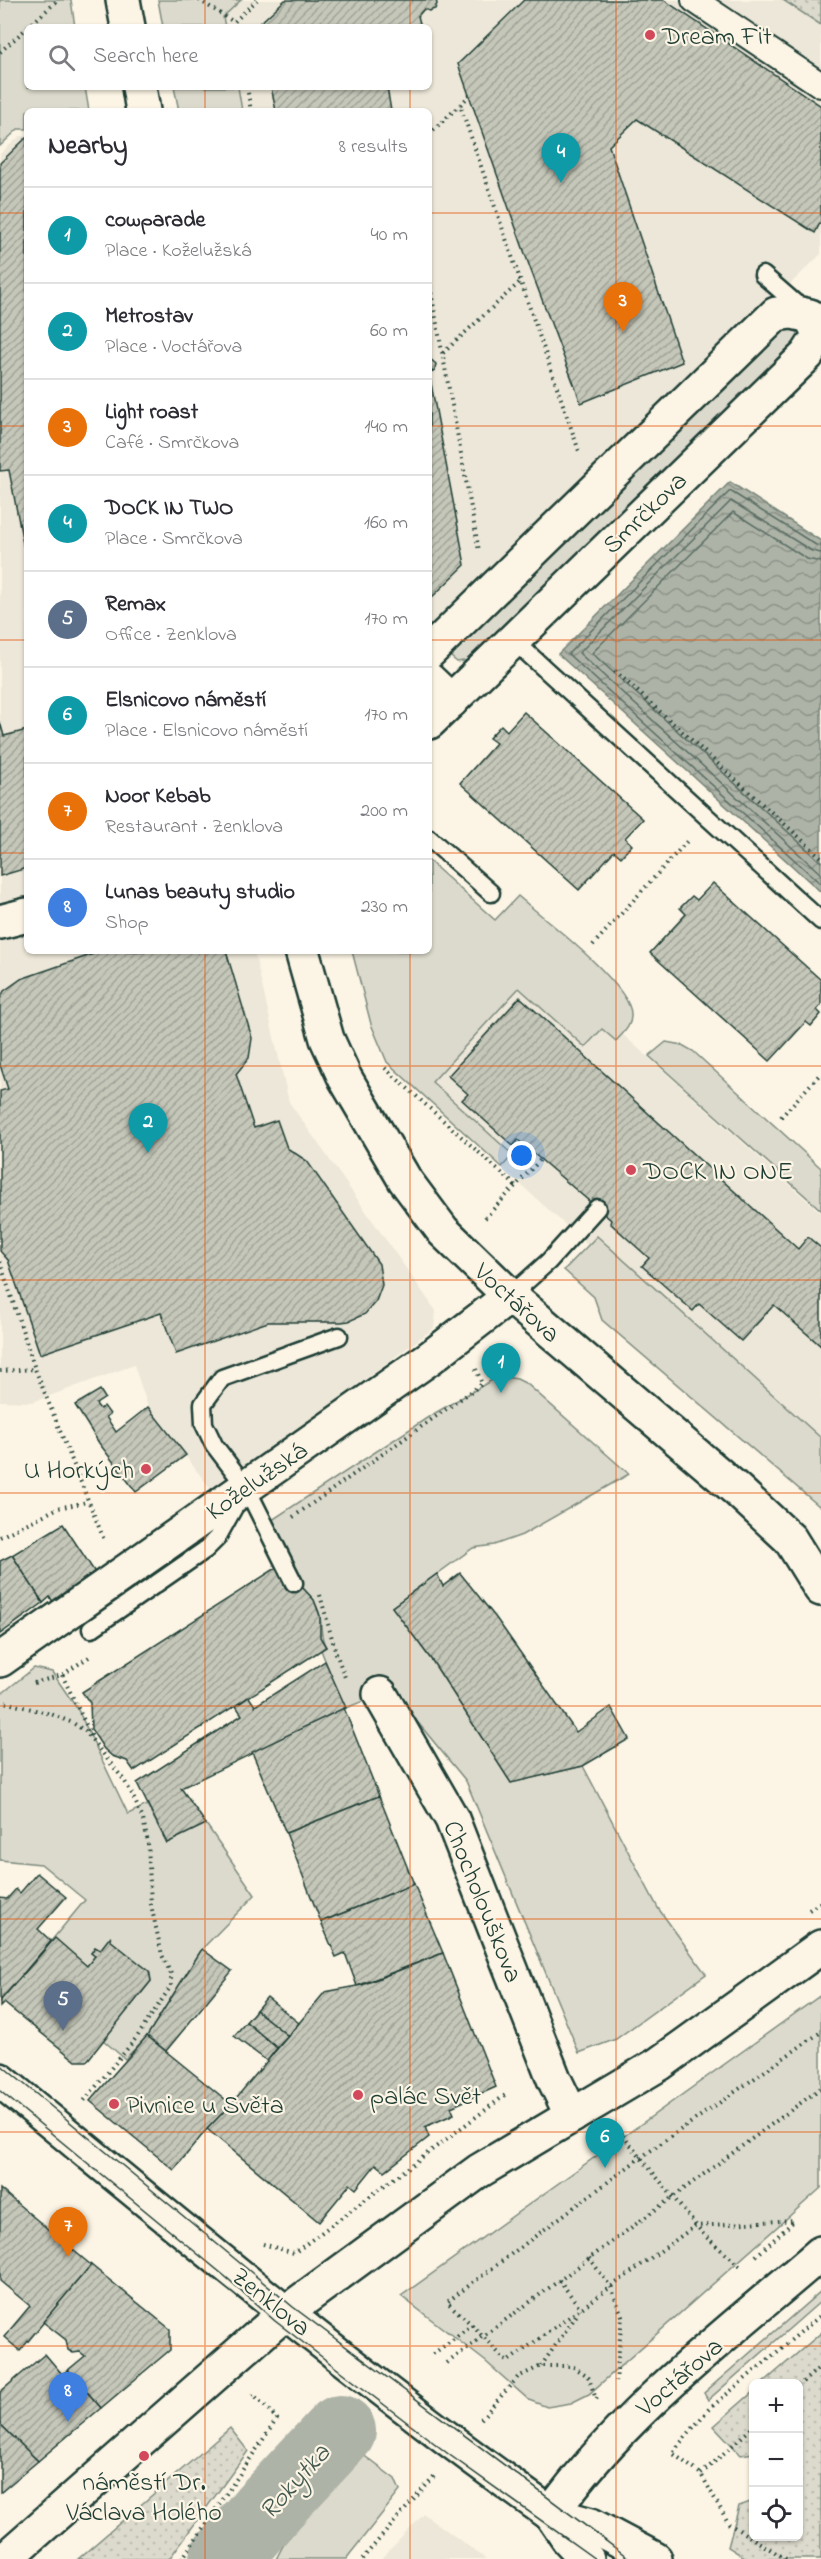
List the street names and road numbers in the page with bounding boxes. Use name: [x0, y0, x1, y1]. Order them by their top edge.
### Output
street label: Smrčkova: [595, 464, 697, 564]
street label: Voctářova: [464, 1254, 568, 1353]
street label: Koželužská: [199, 1433, 316, 1531]
street label: Chocholouškova: [431, 1815, 531, 1989]
street label: Zenklova: [222, 2259, 318, 2347]
street label: Voctářova: [628, 2330, 733, 2428]

